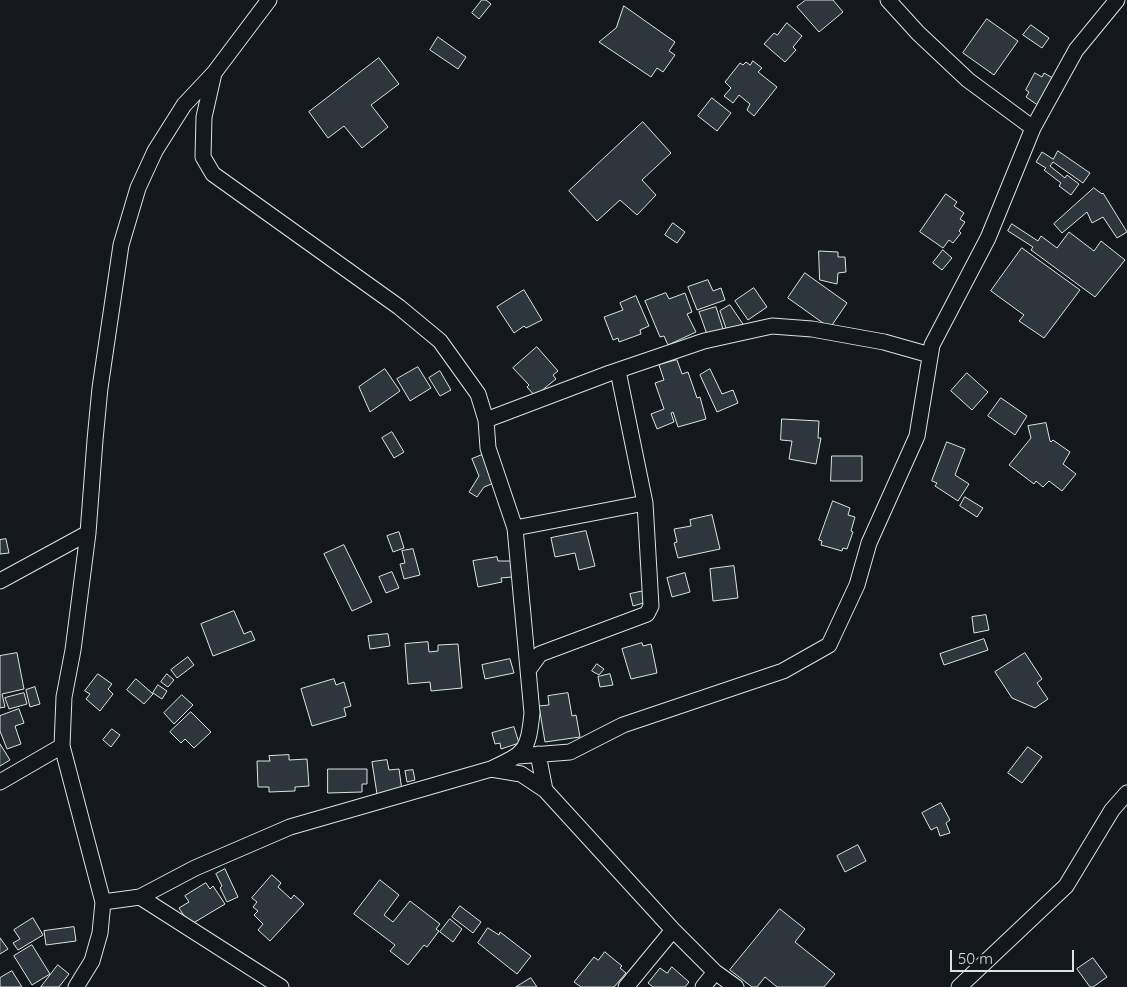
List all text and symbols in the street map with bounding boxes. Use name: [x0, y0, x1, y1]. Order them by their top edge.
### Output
scale bar: [952, 940, 1076, 972]
text: 50 m: [958, 949, 993, 968]

